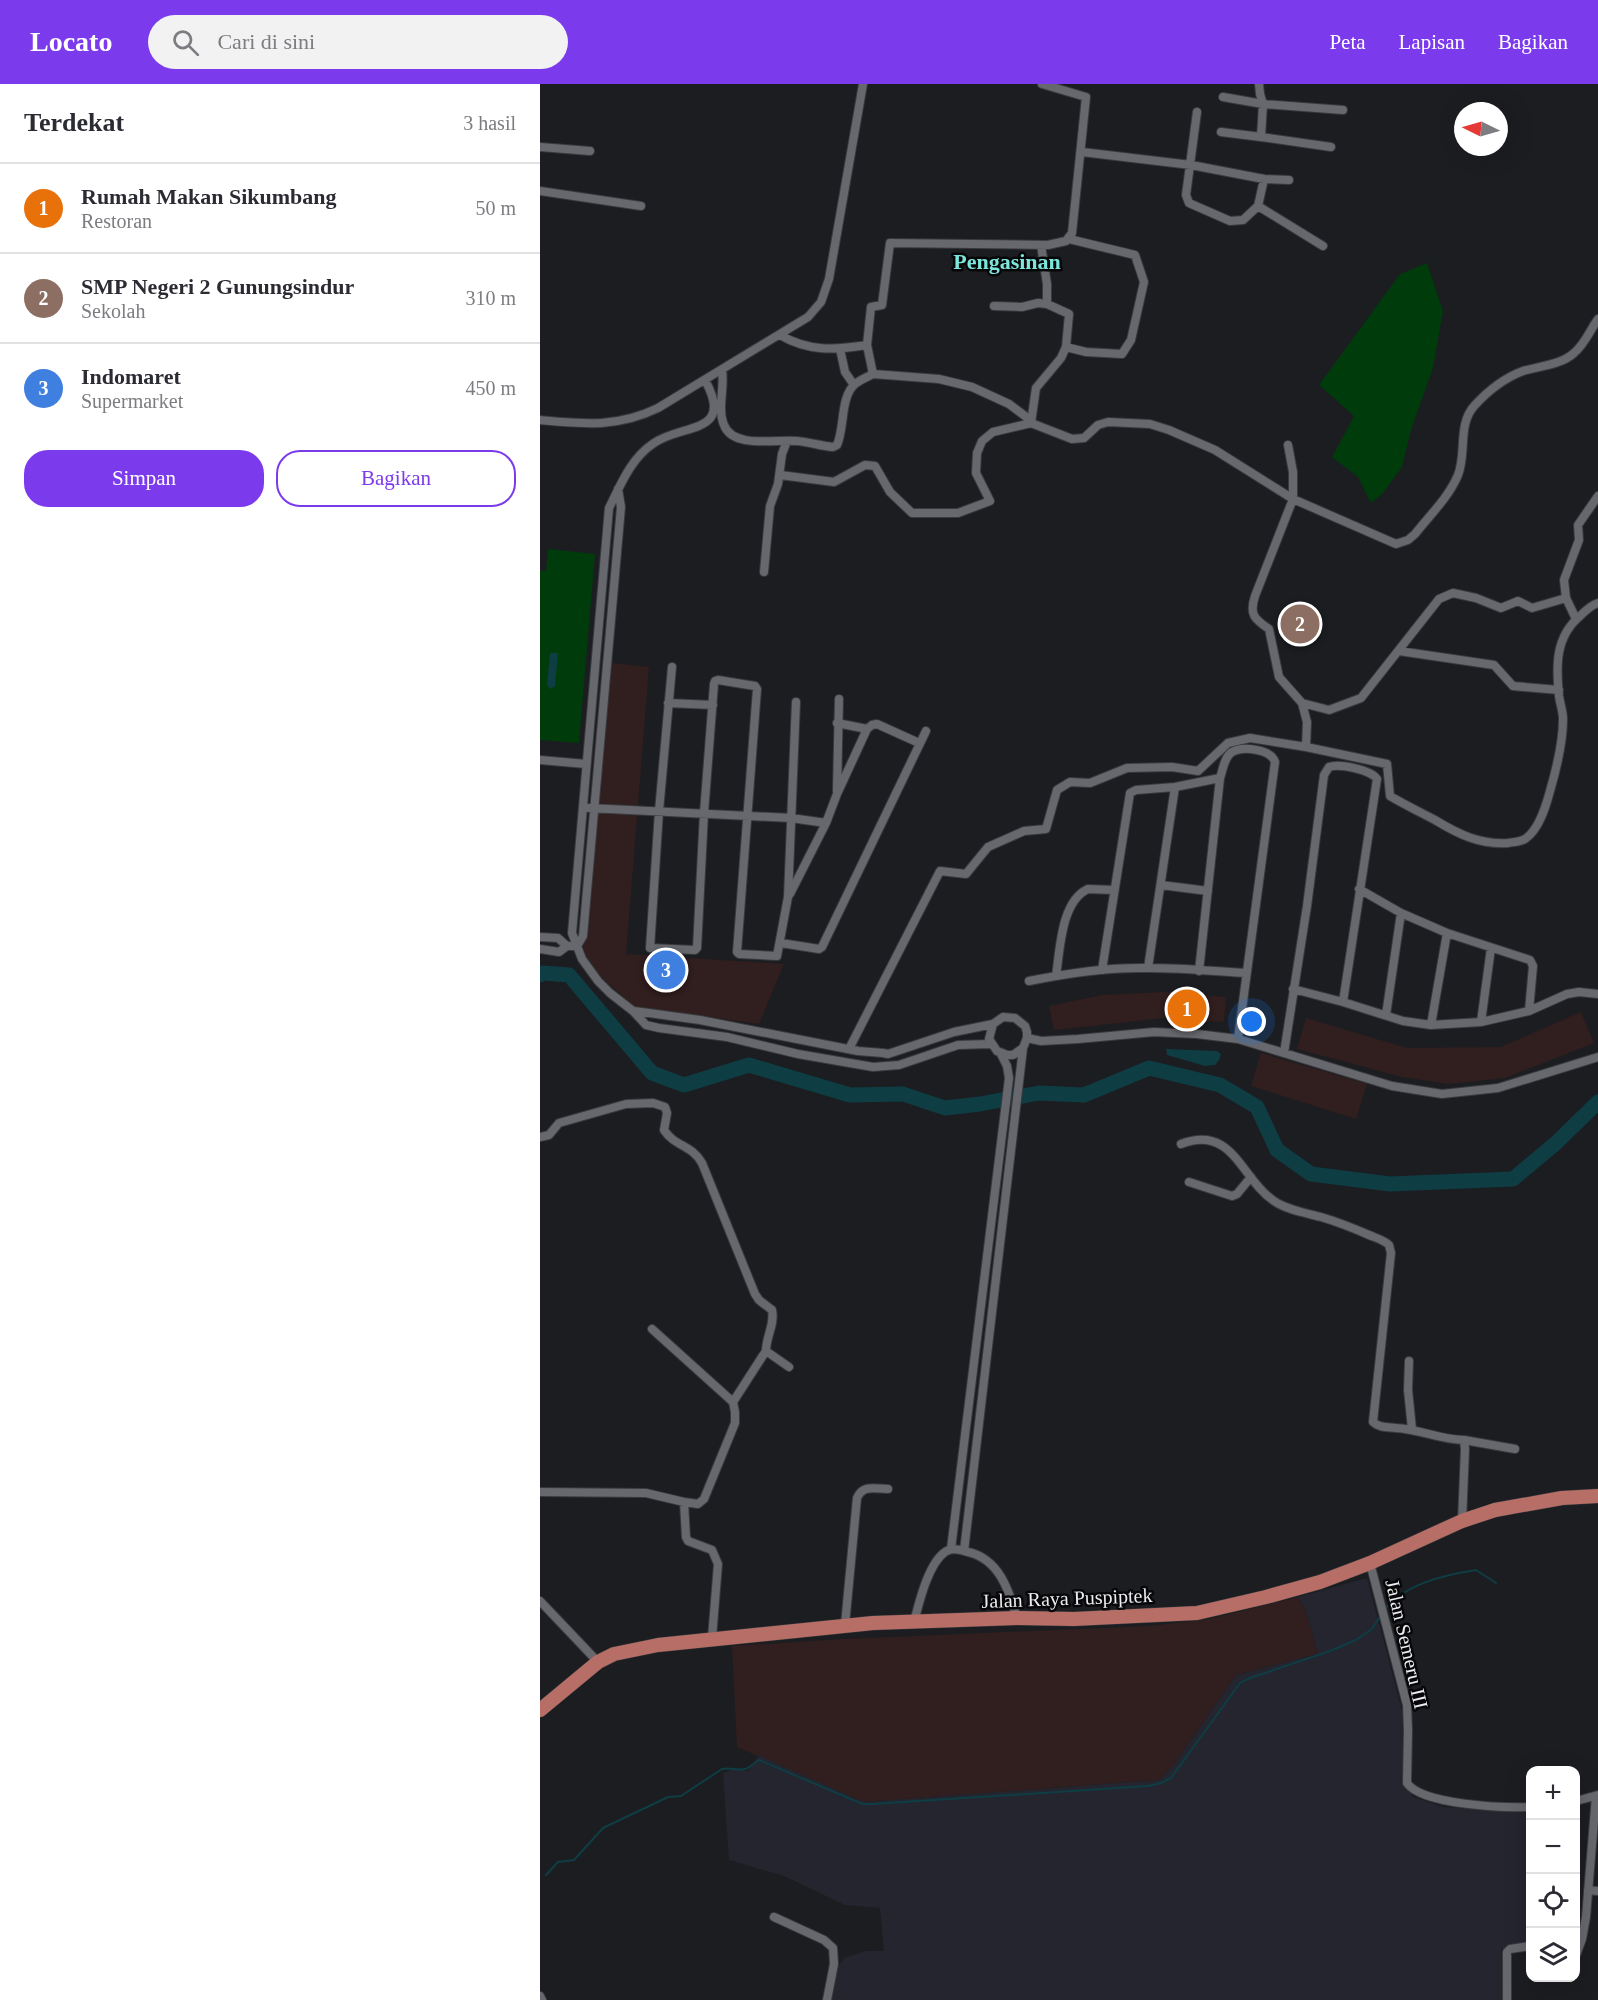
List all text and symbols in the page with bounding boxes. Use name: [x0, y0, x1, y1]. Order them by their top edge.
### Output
search box: [148, 15, 568, 69]
text: Locato: [30, 26, 112, 57]
icon: search: [169, 26, 202, 59]
text: Cari di sini: [217, 29, 315, 54]
text: Peta: [1329, 30, 1366, 54]
text: Lapisan: [1399, 30, 1465, 54]
text: Bagikan: [1498, 30, 1568, 54]
north arrow: [1454, 102, 1508, 156]
text: Terdekat: [24, 108, 124, 137]
text: 3 hasil: [463, 112, 516, 134]
text: Rumah Makan Sikumbang: [81, 184, 337, 209]
text: 1: [39, 197, 49, 219]
text: 50 m: [475, 197, 516, 219]
text: Restoran: [81, 210, 152, 232]
district label: Pengasinan: [953, 249, 1061, 274]
text: SMP Negeri 2 Gunungsindur: [81, 274, 354, 299]
text: 2: [39, 287, 49, 309]
text: 310 m: [465, 287, 516, 309]
text: Sekolah: [81, 300, 145, 322]
text: Indomaret: [81, 364, 181, 389]
text: 3: [39, 377, 49, 399]
text: 450 m: [465, 377, 516, 399]
text: Supermarket: [81, 390, 183, 412]
button: Simpan: [24, 450, 264, 507]
button: Bagikan: [276, 450, 516, 507]
pin: 2: [1280, 602, 1320, 646]
pin: 3: [646, 948, 686, 992]
pin: 1: [1168, 986, 1206, 1032]
your location: [1237, 1007, 1266, 1036]
street label: Jalan Semeru III: [1381, 1577, 1433, 1711]
street label: Jalan Raya Puspiptek: [981, 1584, 1153, 1613]
map controls: [1526, 1766, 1580, 1982]
button: +: [1526, 1766, 1580, 1820]
button: −: [1526, 1820, 1580, 1874]
button: locate: [1526, 1874, 1580, 1928]
button: layers: [1526, 1928, 1580, 1982]

